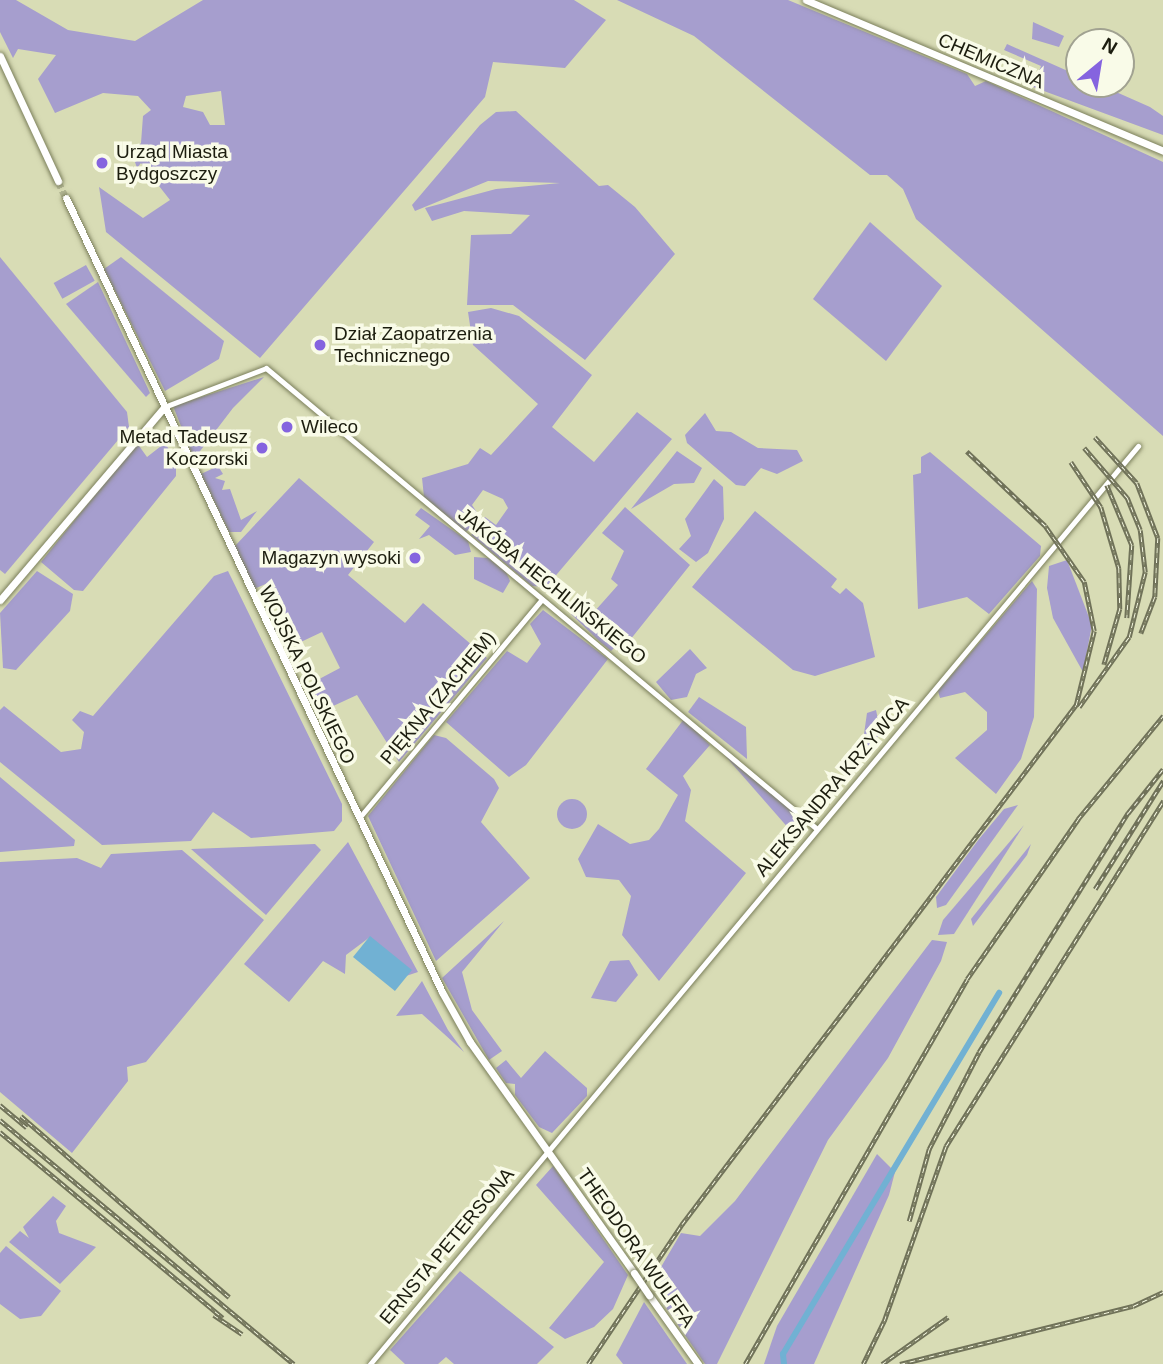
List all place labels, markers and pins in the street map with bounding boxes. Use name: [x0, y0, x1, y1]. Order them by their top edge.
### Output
place label: Urząd Miasta Bydgoszczy: [116, 141, 228, 185]
marker: Urząd Miasta Bydgoszczy: [94, 155, 110, 171]
place label: Dział Zaopatrzenia Technicznego: [334, 323, 492, 367]
marker: Dział Zaopatrzenia Technicznego: [312, 337, 328, 353]
place label: Wileco: [301, 416, 358, 438]
marker: Wileco: [279, 419, 295, 435]
place label: Metad Tadeusz Koczorski: [119, 426, 248, 470]
marker: Metad Tadeusz Koczorski: [254, 440, 270, 456]
place label: Magazyn wysoki: [262, 547, 401, 569]
marker: Magazyn wysoki: [407, 550, 423, 566]

